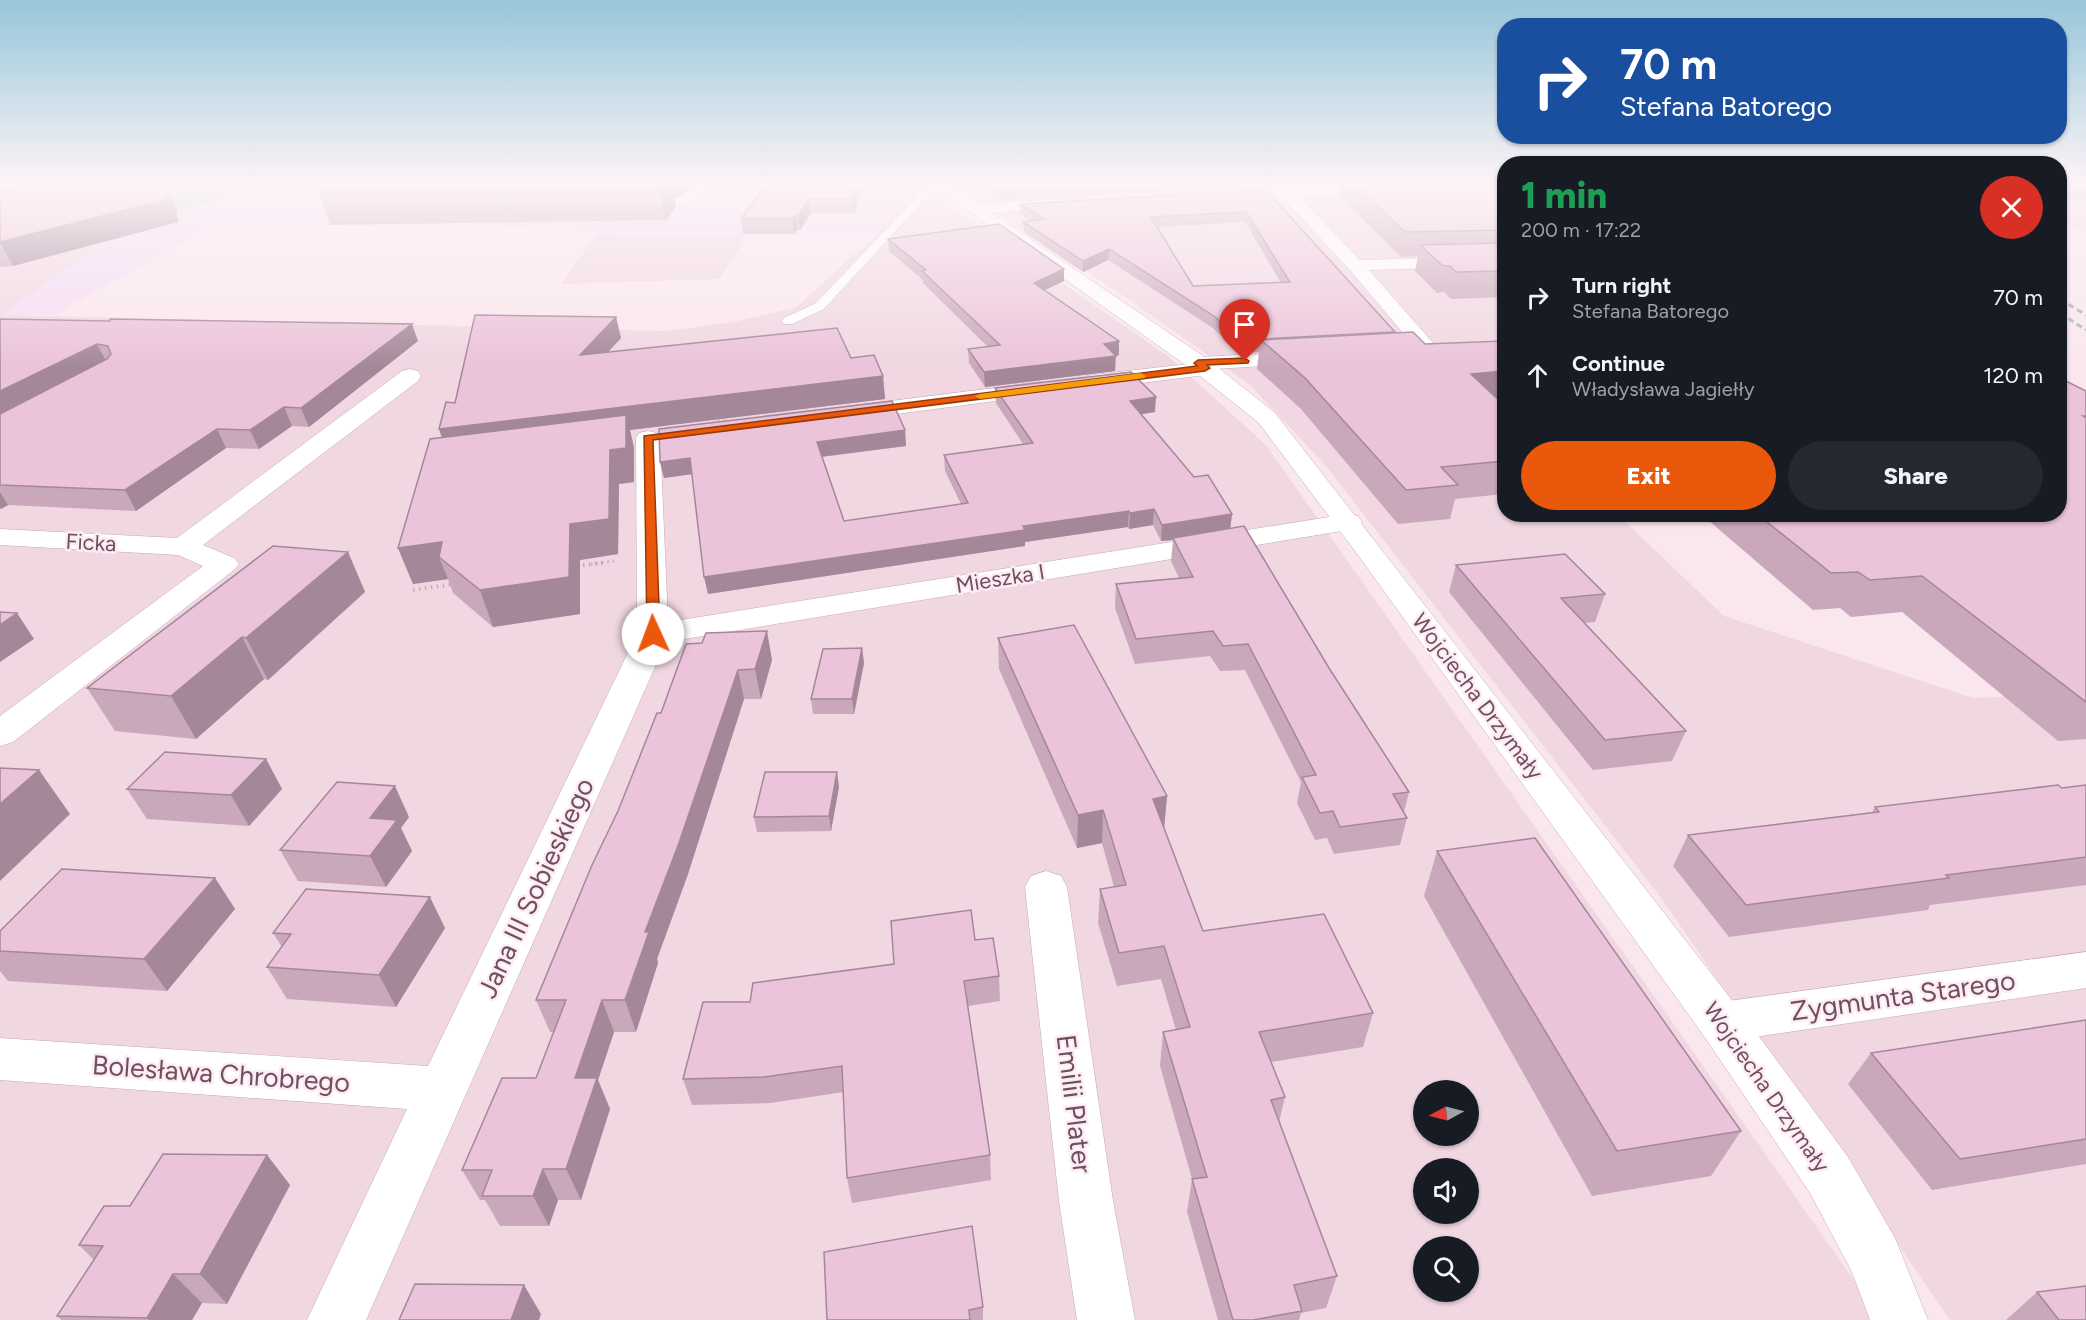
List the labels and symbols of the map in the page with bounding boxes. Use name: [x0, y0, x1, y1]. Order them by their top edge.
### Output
pin: [1219, 299, 1270, 361]
street label: Ficka: [65, 528, 117, 557]
street label: Mieszka I: [954, 558, 1047, 599]
position arrow: [621, 602, 685, 666]
street label: Wojciecha Drzymały: [1406, 608, 1549, 785]
street label: Jana III Sobieskiego: [470, 772, 601, 1003]
street label: Zygmunta Starego: [1788, 963, 2017, 1028]
street label: Wojciecha Drzymały: [1698, 997, 1836, 1178]
street label: Emilii Plater: [1050, 1033, 1099, 1175]
street label: Bolesława Chrobrego: [91, 1048, 351, 1099]
north arrow: [1413, 1080, 1479, 1146]

